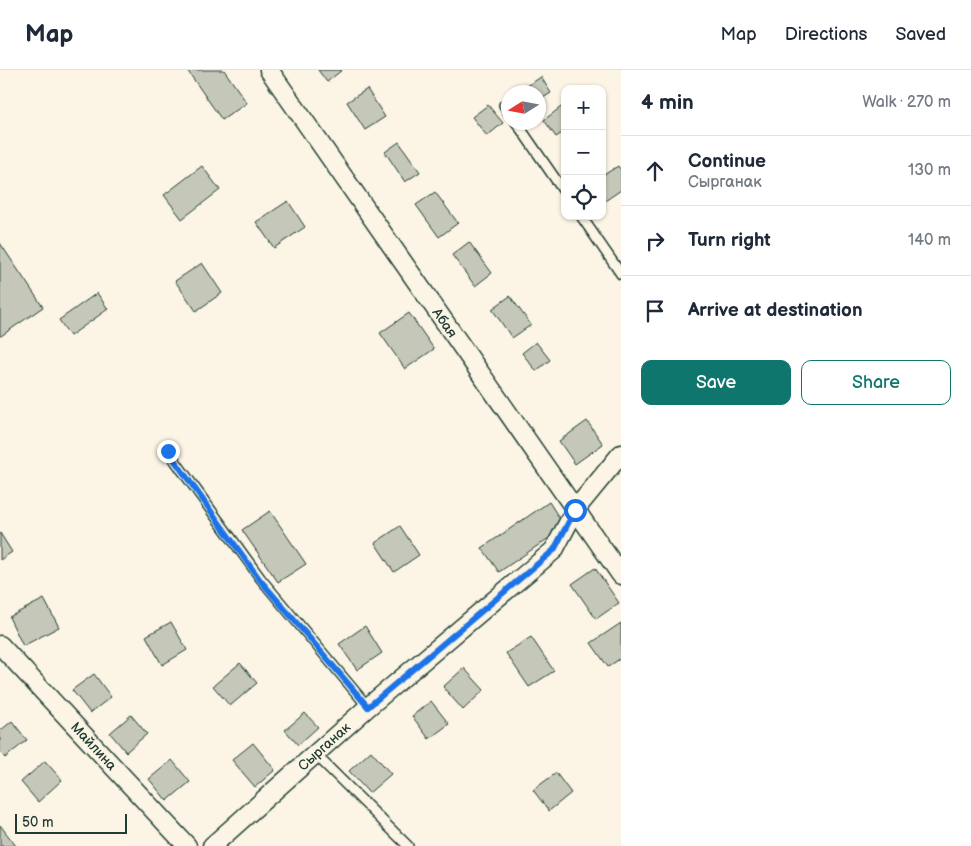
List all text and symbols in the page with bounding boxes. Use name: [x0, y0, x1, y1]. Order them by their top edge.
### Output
text: Map: [25, 20, 73, 49]
text: Map: [721, 24, 757, 45]
text: Directions: [785, 24, 867, 45]
text: Saved: [895, 24, 946, 45]
north arrow: [501, 85, 546, 130]
map controls: [561, 85, 606, 220]
button: +: [561, 85, 606, 130]
text: 4 min: [641, 90, 694, 115]
text: Walk · 270 m: [862, 93, 951, 112]
button: −: [561, 130, 606, 175]
text: Continue: [688, 150, 766, 173]
icon: ahead: [641, 157, 669, 185]
text: 130 m: [908, 161, 951, 180]
text: Сырганак: [688, 173, 762, 192]
button: locate: [561, 175, 606, 220]
icon: right: [641, 227, 669, 255]
text: Turn right: [688, 229, 771, 252]
text: 140 m: [908, 231, 951, 250]
icon: arrive: [641, 297, 669, 325]
text: Arrive at destination: [688, 299, 863, 322]
street label: Абая: [428, 304, 461, 341]
button: Save: [641, 360, 791, 405]
button: Share: [801, 360, 951, 405]
route end: [157, 440, 180, 463]
route start: [564, 499, 587, 522]
street label: Майлина: [67, 718, 121, 774]
street label: Сырганак: [294, 718, 354, 774]
scale bar: [15, 811, 128, 834]
text: 50 m: [22, 814, 54, 831]

